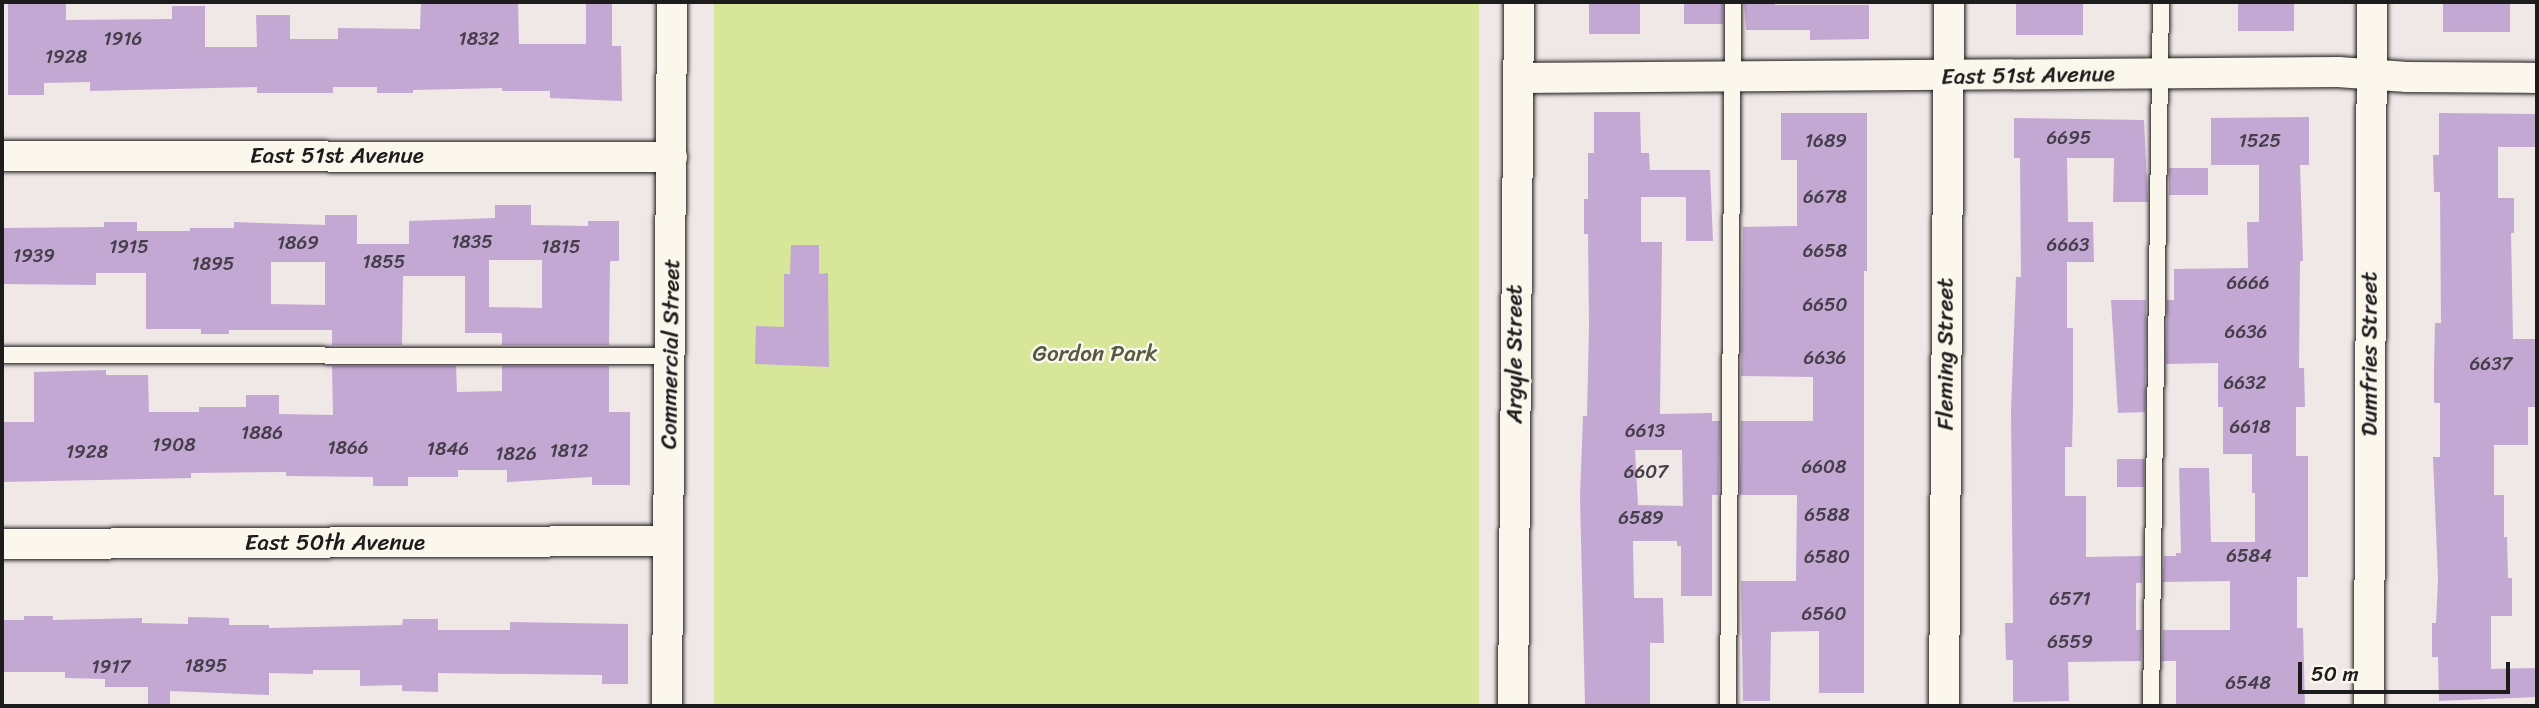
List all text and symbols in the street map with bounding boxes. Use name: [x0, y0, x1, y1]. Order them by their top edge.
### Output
house number: 1916: [104, 28, 142, 50]
house number: 1832: [458, 28, 500, 50]
house number: 1928: [45, 46, 87, 68]
street label: East 51st Avenue: [1940, 61, 2116, 91]
house number: 6695: [2047, 127, 2091, 149]
house number: 1689: [1805, 130, 1847, 152]
house number: 1525: [2239, 130, 2281, 152]
street label: East 51st Avenue: [250, 142, 424, 170]
house number: 6678: [1803, 186, 1847, 208]
house number: 1835: [451, 231, 493, 253]
house number: 1869: [277, 232, 319, 254]
house number: 6663: [2047, 234, 2089, 256]
house number: 1915: [109, 236, 149, 258]
house number: 1815: [541, 236, 581, 258]
house number: 6658: [1803, 240, 1847, 262]
house number: 1939: [13, 245, 55, 267]
house number: 1855: [363, 251, 405, 273]
house number: 1895: [192, 253, 234, 275]
street label: Commercial Street: [656, 258, 686, 450]
house number: 6666: [2226, 272, 2270, 294]
street label: Dumfries Street: [2356, 272, 2384, 436]
street label: Fleming Street: [1932, 278, 1960, 430]
street label: Argyle Street: [1501, 284, 1529, 424]
house number: 6650: [1802, 294, 1848, 316]
house number: 6636: [2225, 321, 2267, 343]
park label: Gordon Park: [1033, 340, 1157, 368]
house number: 6636: [1804, 347, 1846, 369]
house number: 6637: [2470, 353, 2512, 375]
house number: 6632: [2224, 372, 2266, 394]
house number: 6618: [2229, 416, 2271, 438]
house number: 6613: [1625, 420, 1665, 442]
house number: 1886: [241, 422, 283, 444]
house number: 1908: [152, 434, 196, 456]
house number: 1866: [327, 437, 369, 459]
house number: 1846: [427, 438, 469, 460]
house number: 1812: [550, 440, 588, 462]
house number: 1928: [66, 441, 108, 463]
house number: 1826: [495, 443, 537, 465]
house number: 6608: [1801, 456, 1847, 478]
house number: 6607: [1624, 461, 1668, 483]
house number: 6588: [1804, 504, 1850, 526]
house number: 6589: [1618, 507, 1664, 529]
street label: East 50th Avenue: [244, 529, 426, 557]
house number: 6584: [2226, 545, 2272, 567]
house number: 6580: [1804, 546, 1850, 568]
house number: 6571: [2049, 588, 2091, 610]
house number: 6560: [1801, 603, 1847, 625]
house number: 6559: [2047, 631, 2093, 653]
scale bar: [2301, 648, 2513, 692]
house number: 1895: [185, 655, 227, 677]
text: 50 m: [2311, 655, 2359, 693]
house number: 1917: [92, 656, 130, 678]
house number: 6548: [2225, 672, 2271, 694]

